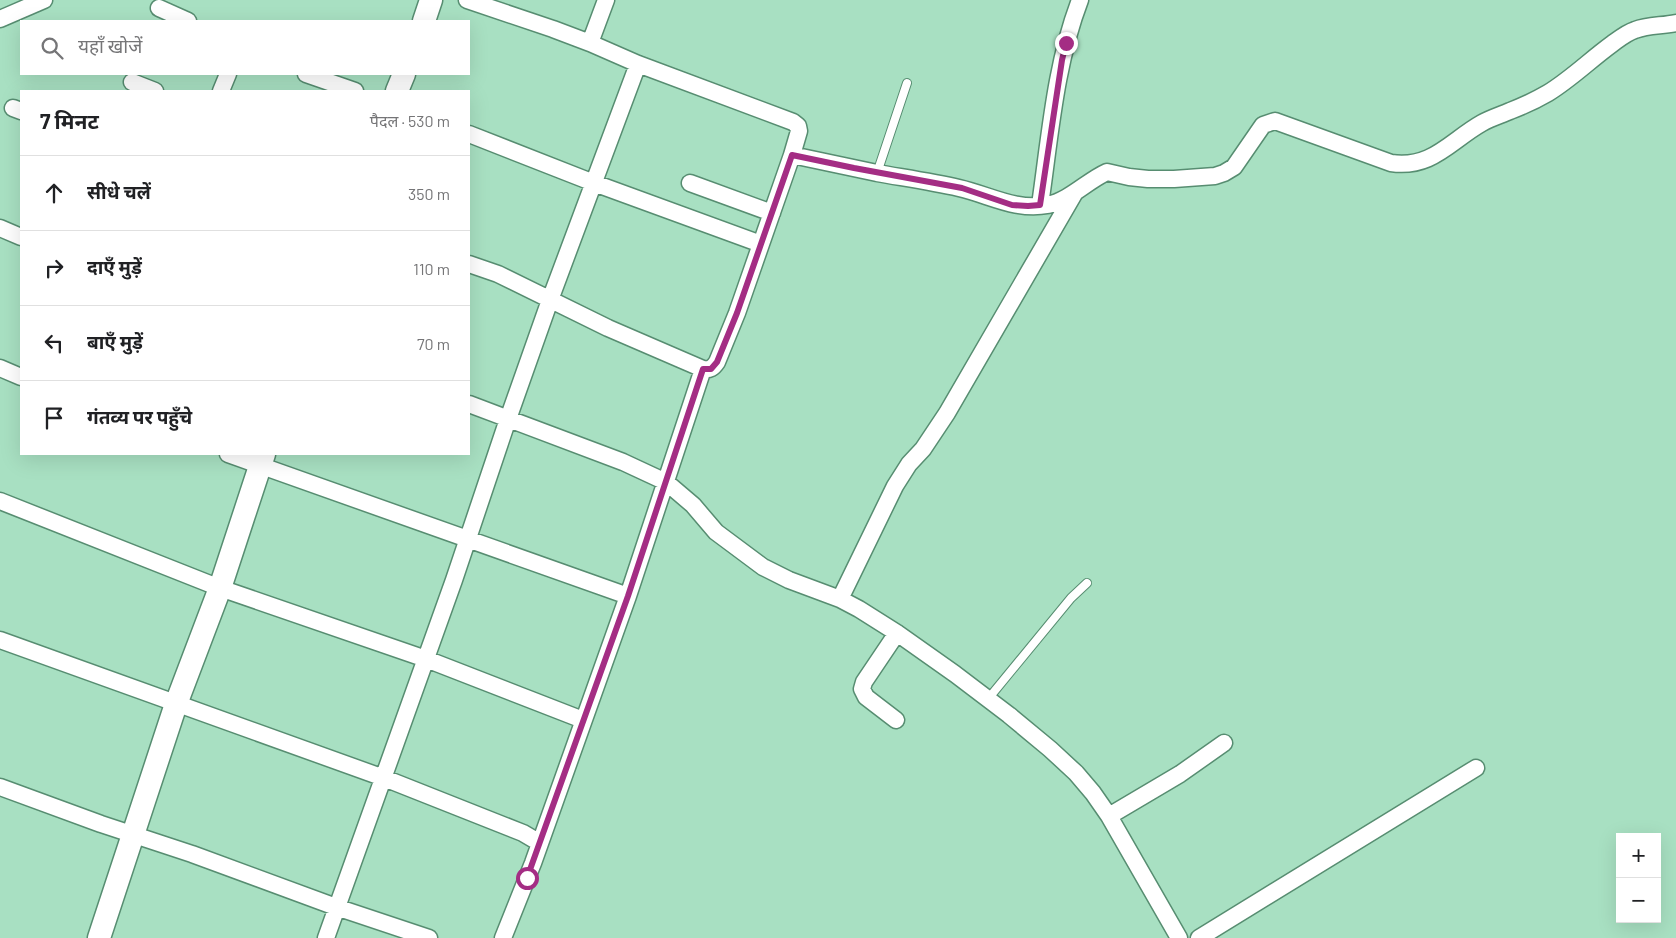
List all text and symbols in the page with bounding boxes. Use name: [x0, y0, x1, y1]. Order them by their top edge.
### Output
search box: [20, 20, 470, 75]
route end: [1055, 32, 1078, 55]
icon: search: [38, 34, 66, 62]
text: यहाँ खोजें: [78, 34, 142, 57]
text: 7 मिनट: [40, 108, 99, 133]
text: पैदल · 530 m: [370, 111, 450, 130]
icon: ahead: [40, 179, 68, 207]
text: सीधे चलें: [87, 180, 151, 203]
text: 350 m: [408, 184, 450, 203]
icon: right: [40, 254, 68, 282]
text: दाएँ मुड़ें: [87, 255, 142, 278]
text: 110 m: [413, 259, 450, 278]
icon: left: [40, 329, 68, 357]
text: बाएँ मुड़ें: [87, 330, 143, 353]
text: 70 m: [417, 334, 450, 353]
icon: arrive: [40, 404, 68, 432]
text: गंतव्य पर पहुँचे: [87, 405, 192, 428]
map controls: [1616, 833, 1661, 923]
button: +: [1616, 833, 1661, 878]
route start: [516, 867, 539, 890]
button: −: [1616, 878, 1661, 923]

